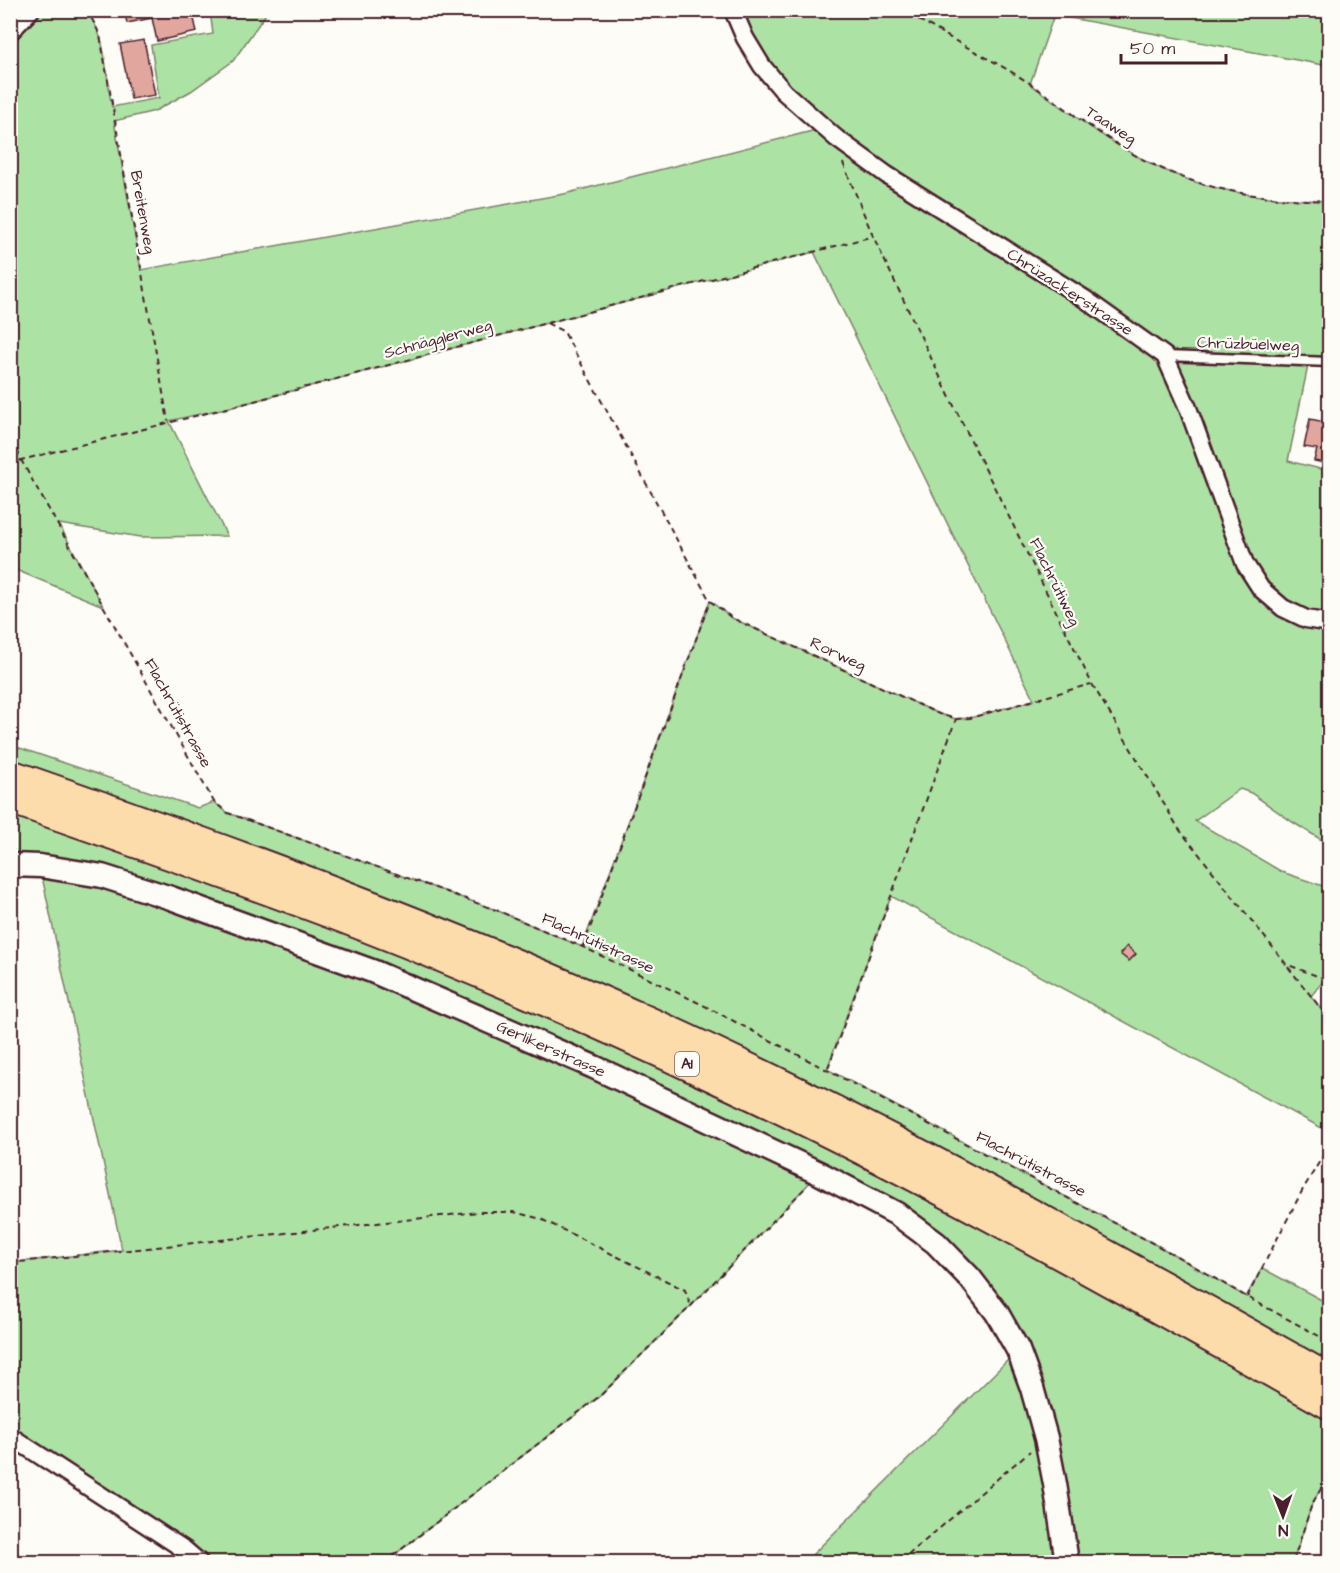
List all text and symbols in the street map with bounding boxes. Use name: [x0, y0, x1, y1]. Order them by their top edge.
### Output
scale bar: [1121, 27, 1226, 65]
text: 50 m: [1130, 36, 1175, 61]
street label: Taaweg: [1081, 100, 1141, 150]
street label: Breitenweg: [124, 169, 161, 256]
street label: Chrüzackerstrasse: [1003, 243, 1137, 341]
street label: Schnägglerweg: [382, 314, 495, 365]
street label: Chrüzbüelweg: [1196, 331, 1299, 358]
street label: Flachrütiweg: [1023, 534, 1086, 630]
street label: Rorweg: [806, 632, 869, 677]
street label: Flachrütistrasse: [139, 654, 217, 772]
street label: Flachrütistrasse: [538, 907, 658, 979]
street label: Gerlikerstrasse: [493, 1015, 609, 1083]
road number: A1: [675, 1052, 699, 1076]
street label: Flachrütistrasse: [972, 1126, 1090, 1202]
north arrow: [1253, 1486, 1313, 1546]
text: N: [1278, 1519, 1288, 1541]

